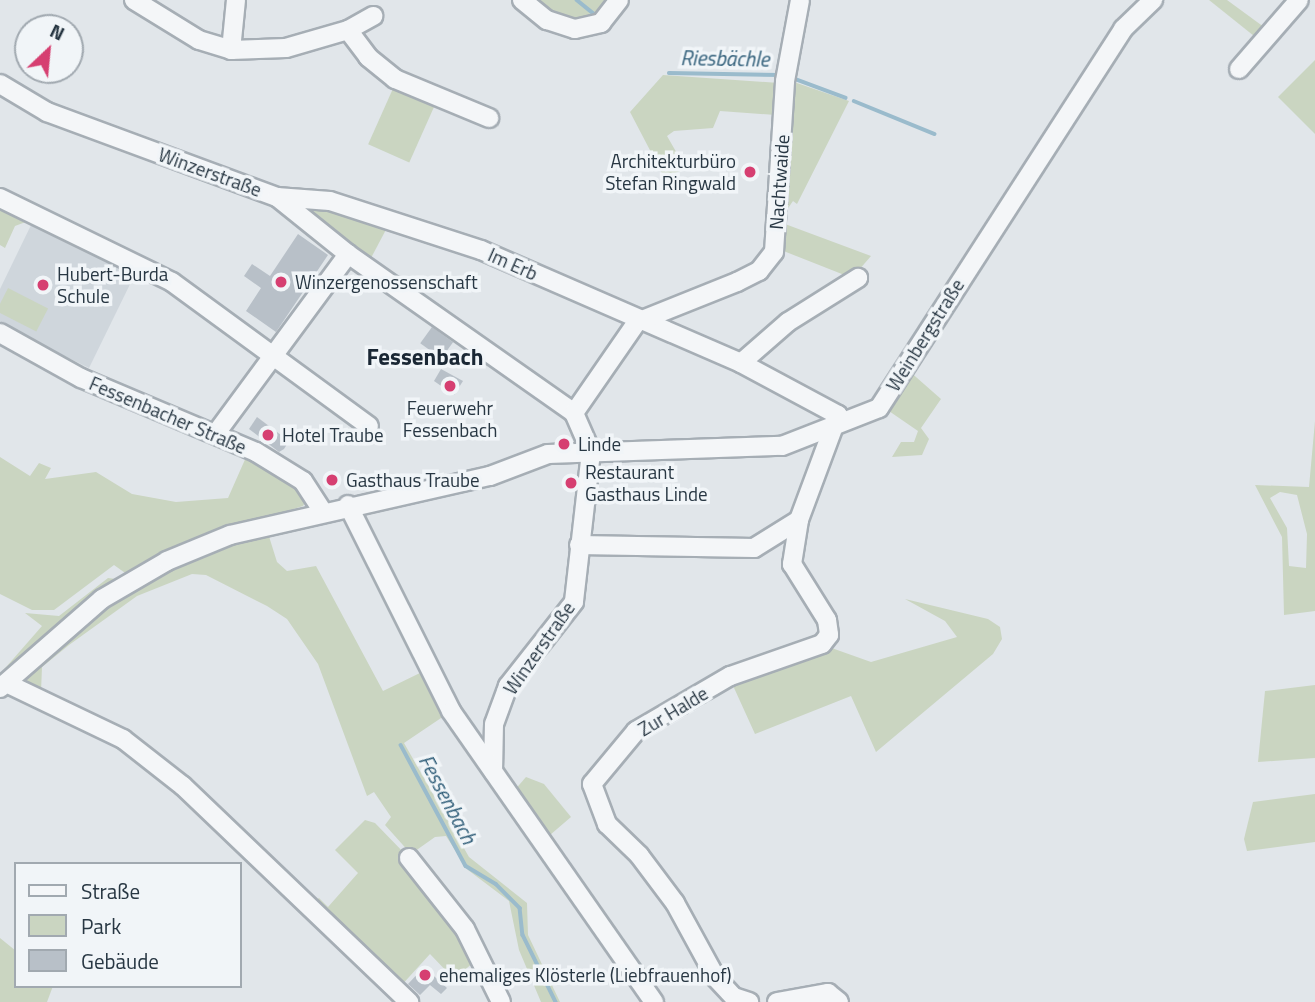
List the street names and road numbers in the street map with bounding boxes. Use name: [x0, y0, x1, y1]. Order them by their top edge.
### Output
street label: Nachtwaide: [764, 134, 794, 230]
street label: Winzerstraße: [155, 143, 265, 201]
street label: Im Erb: [485, 243, 541, 285]
street label: Weinbergstraße: [881, 275, 969, 395]
street label: Fessenbacher Straße: [86, 372, 250, 458]
street label: Winzerstraße: [499, 597, 579, 699]
street label: Zur Halde: [634, 681, 712, 741]

